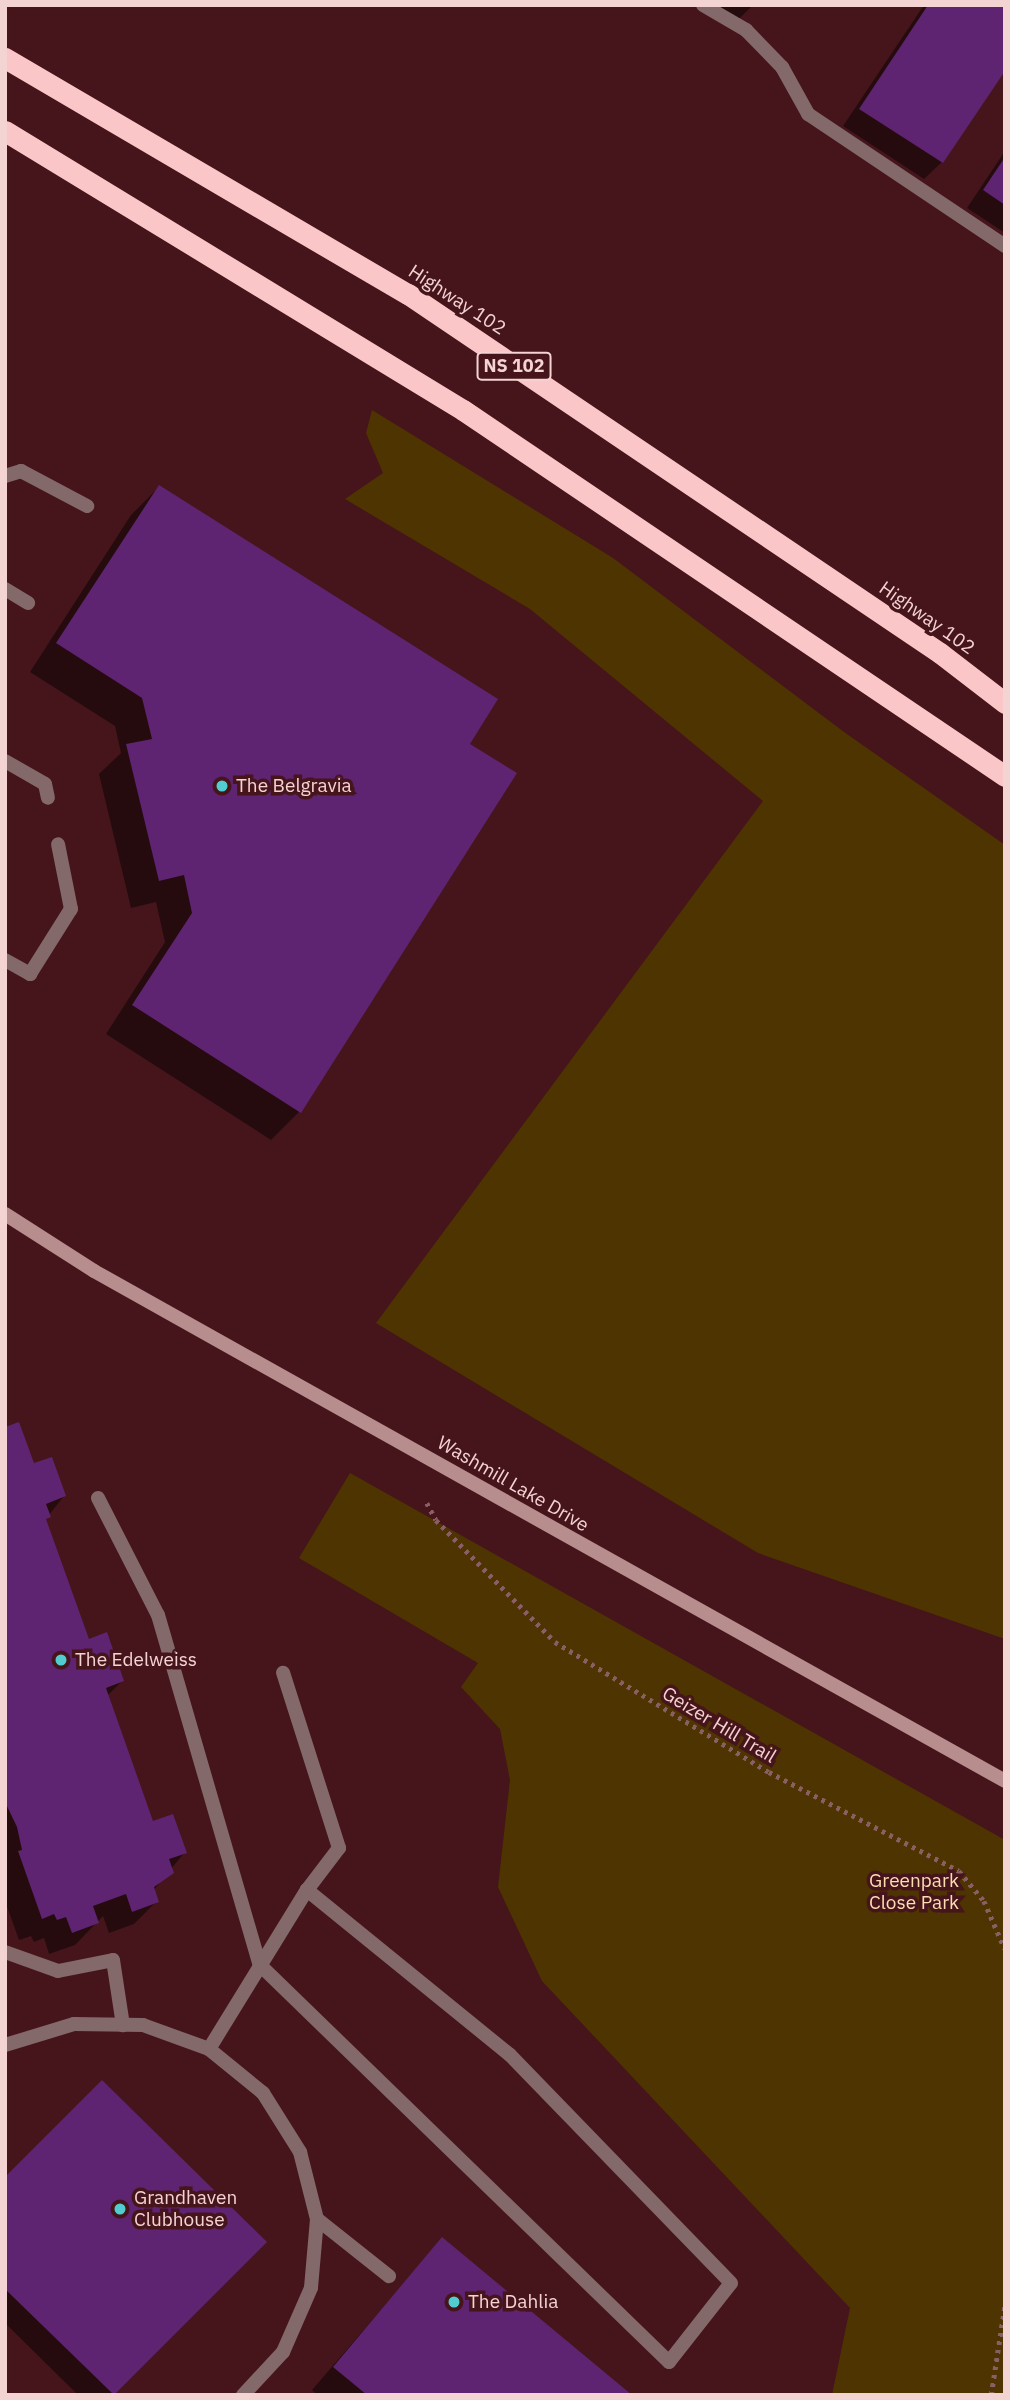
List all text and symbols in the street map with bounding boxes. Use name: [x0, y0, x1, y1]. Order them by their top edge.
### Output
street label: Highway 102: [404, 260, 510, 340]
road number: NS 102: [476, 352, 552, 380]
street label: Highway 102: [875, 577, 979, 659]
place label: The Belgravia: [236, 775, 352, 797]
marker: The Belgravia: [214, 778, 230, 794]
street label: Washmill Lake Drive: [433, 1431, 593, 1537]
place label: The Edelweiss: [75, 1649, 197, 1671]
marker: The Edelweiss: [53, 1652, 69, 1668]
street label: Geizer Hill Trail: [658, 1682, 780, 1768]
park label: Greenpark Close Park: [869, 1870, 959, 1914]
place label: Grandhaven Clubhouse: [134, 2187, 237, 2231]
marker: Grandhaven Clubhouse: [112, 2201, 128, 2217]
place label: The Dahlia: [468, 2291, 558, 2313]
marker: The Dahlia: [446, 2294, 462, 2310]

